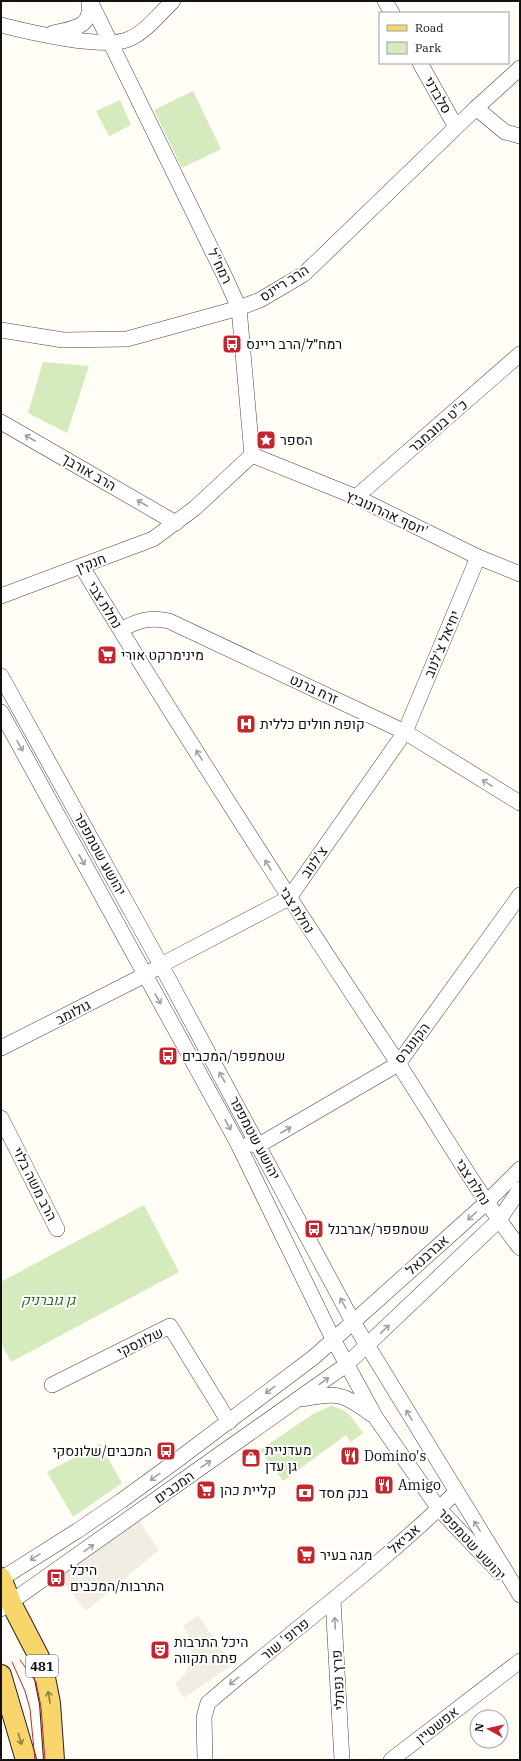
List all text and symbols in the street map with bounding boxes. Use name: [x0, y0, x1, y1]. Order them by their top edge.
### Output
legend: [379, 12, 509, 64]
text: Road: [415, 20, 444, 35]
text: Park: [415, 40, 441, 55]
street label: סלבדני: [420, 73, 456, 117]
street label: רמח"ל: [204, 245, 236, 287]
street label: הרב ריינס: [256, 260, 312, 306]
bus stop icon: רמח״ל/הרב ריינס: [221, 333, 243, 355]
place label: רמח״ל/הרב ריינס: [246, 335, 342, 353]
street label: כ"ט בנובמבר: [405, 395, 471, 457]
place icon: הספר: [255, 429, 277, 451]
place label: הספר: [280, 431, 313, 449]
one-way arrow: [24, 434, 36, 442]
street label: הרב אורבך: [59, 449, 119, 495]
street label: יוסף אהרונוביץ': [343, 486, 431, 540]
one-way arrow: [136, 499, 148, 507]
street label: חנקין: [74, 549, 108, 577]
street label: נחלת צבי: [84, 578, 126, 632]
street label: יחיאל צ'לנוב: [420, 608, 464, 680]
supermarket icon: מינימרקט אורי: [96, 644, 118, 666]
place label: מינימרקט אורי: [121, 646, 204, 664]
street label: זרח ברנט: [287, 670, 341, 708]
hospital icon: קופת חולים כללית: [235, 713, 257, 735]
place label: קופת חולים כללית: [260, 715, 365, 733]
one-way arrow: [16, 740, 24, 752]
one-way arrow: [195, 749, 203, 760]
one-way arrow: [481, 778, 493, 786]
street label: יהושע שטמפפר: [70, 809, 130, 899]
street label: צ'לנוב: [297, 842, 332, 881]
one-way arrow: [79, 854, 87, 866]
one-way arrow: [264, 860, 272, 871]
street label: נחלת צבי: [275, 883, 319, 937]
one-way arrow: [155, 993, 163, 1005]
street label: גולומב: [52, 996, 94, 1028]
street label: הקונגרס: [390, 1019, 434, 1067]
bus stop icon: שטמפפר/המכבים: [157, 1045, 179, 1067]
place label: שטמפפר/המכבים: [182, 1047, 285, 1065]
one-way arrow: [218, 1071, 226, 1083]
street label: יהושע שטמפפר: [225, 1093, 285, 1183]
one-way arrow: [224, 1119, 232, 1131]
one-way arrow: [280, 1125, 292, 1133]
street label: הרב משה בלוי: [9, 1144, 61, 1224]
street label: נחלת צבי: [451, 1155, 495, 1209]
one-way arrow: [467, 1211, 477, 1220]
bus stop icon: שטמפפר/אברבנל: [303, 1218, 325, 1240]
place label: שטמפפר/אברבנל: [328, 1220, 429, 1238]
street label: אברבנאל: [402, 1231, 452, 1279]
park label: גן גוברניק: [21, 1291, 77, 1309]
one-way arrow: [339, 1297, 347, 1309]
street label: שלונסקי: [114, 1323, 166, 1361]
one-way arrow: [380, 1324, 390, 1334]
one-way arrow: [318, 1377, 329, 1385]
one-way arrow: [264, 1386, 275, 1395]
one-way arrow: [405, 1409, 413, 1421]
bus stop icon: המכבים/שלונסקי: [155, 1440, 177, 1462]
place label: מעדניית גן עדן: [265, 1441, 312, 1475]
place label: המכבים/שלונסקי: [52, 1442, 152, 1460]
restaurant icon: Domino's: [339, 1445, 361, 1467]
shop icon: מעדניית גן עדן: [240, 1447, 262, 1469]
place label: Domino's: [364, 1447, 426, 1465]
one-way arrow: [200, 1460, 211, 1469]
street label: המכבים: [150, 1467, 198, 1507]
one-way arrow: [149, 1473, 160, 1481]
restaurant icon: Amigo: [373, 1474, 395, 1496]
place label: Amigo: [398, 1476, 441, 1494]
supermarket icon: קליית כהן: [195, 1479, 217, 1501]
place label: קליית כהן: [220, 1481, 276, 1499]
bank icon: בנק מסד: [294, 1482, 316, 1504]
place label: בנק מסד: [319, 1484, 369, 1502]
street label: יהושע שטמפפר: [434, 1504, 510, 1584]
street label: אביאל: [384, 1520, 424, 1558]
one-way arrow: [473, 1521, 481, 1532]
one-way arrow: [83, 1544, 94, 1552]
supermarket icon: מגה בעיר: [295, 1544, 317, 1566]
place label: מגה בעיר: [320, 1546, 372, 1564]
one-way arrow: [29, 1554, 41, 1562]
place label: היכל התרבות/המכבים: [70, 1561, 164, 1595]
bus stop icon: היכל התרבות/המכבים: [45, 1567, 67, 1589]
street label: פרופ' שור: [257, 1614, 313, 1664]
one-way arrow: [331, 1617, 338, 1630]
place label: היכל התרבות פתח תקווה: [174, 1633, 249, 1667]
theatre icon: היכל התרבות פתח תקווה: [149, 1639, 171, 1661]
street label: פרץ נפתלי: [327, 1649, 349, 1711]
road number: 481: [26, 1655, 58, 1677]
one-way arrow: [228, 1677, 239, 1686]
one-way arrow: [45, 1691, 53, 1704]
street label: אפשטיין: [412, 1703, 462, 1747]
north arrow: [469, 1709, 509, 1749]
text: N: [472, 1722, 487, 1733]
one-way arrow: [17, 1732, 25, 1745]

